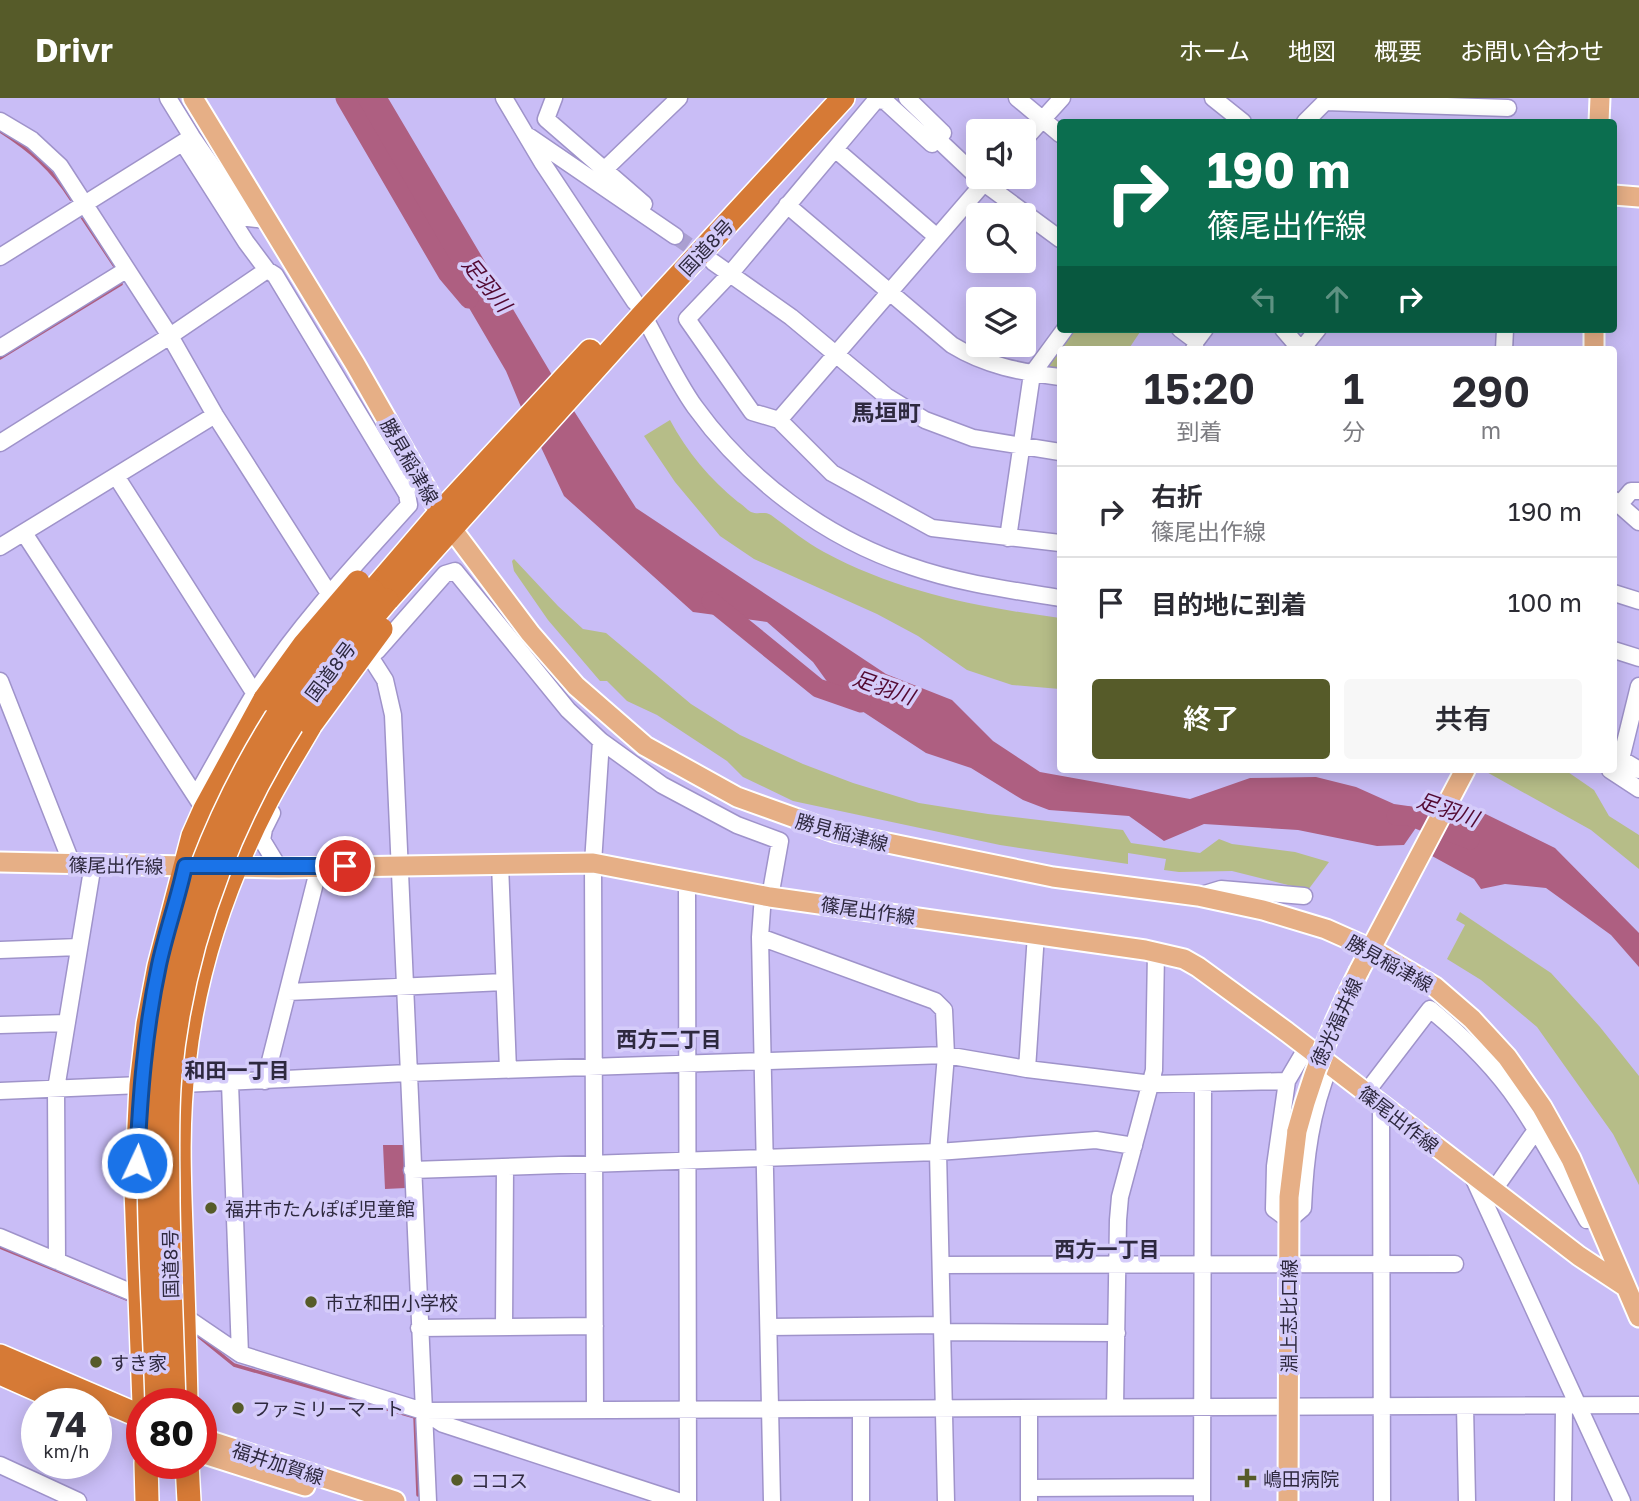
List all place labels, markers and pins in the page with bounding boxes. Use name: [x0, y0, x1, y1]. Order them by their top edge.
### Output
pin: [315, 836, 375, 896]
place label: 福井市たんぽぽ児童館: [225, 1197, 415, 1220]
marker: 福井市たんぽぽ児童館: [203, 1200, 219, 1216]
place label: 市立和田小学校: [325, 1291, 458, 1314]
marker: 市立和田小学校: [303, 1294, 319, 1310]
place label: すき家: [110, 1351, 167, 1374]
marker: すき家: [88, 1354, 104, 1370]
place label: ファミリーマート: [252, 1397, 404, 1420]
marker: ファミリーマート: [230, 1400, 246, 1416]
place label: 嶋田病院: [1263, 1467, 1339, 1490]
marker: 嶋田病院: [1237, 1468, 1257, 1488]
place label: ココス: [471, 1469, 528, 1492]
marker: ココス: [449, 1472, 465, 1488]

